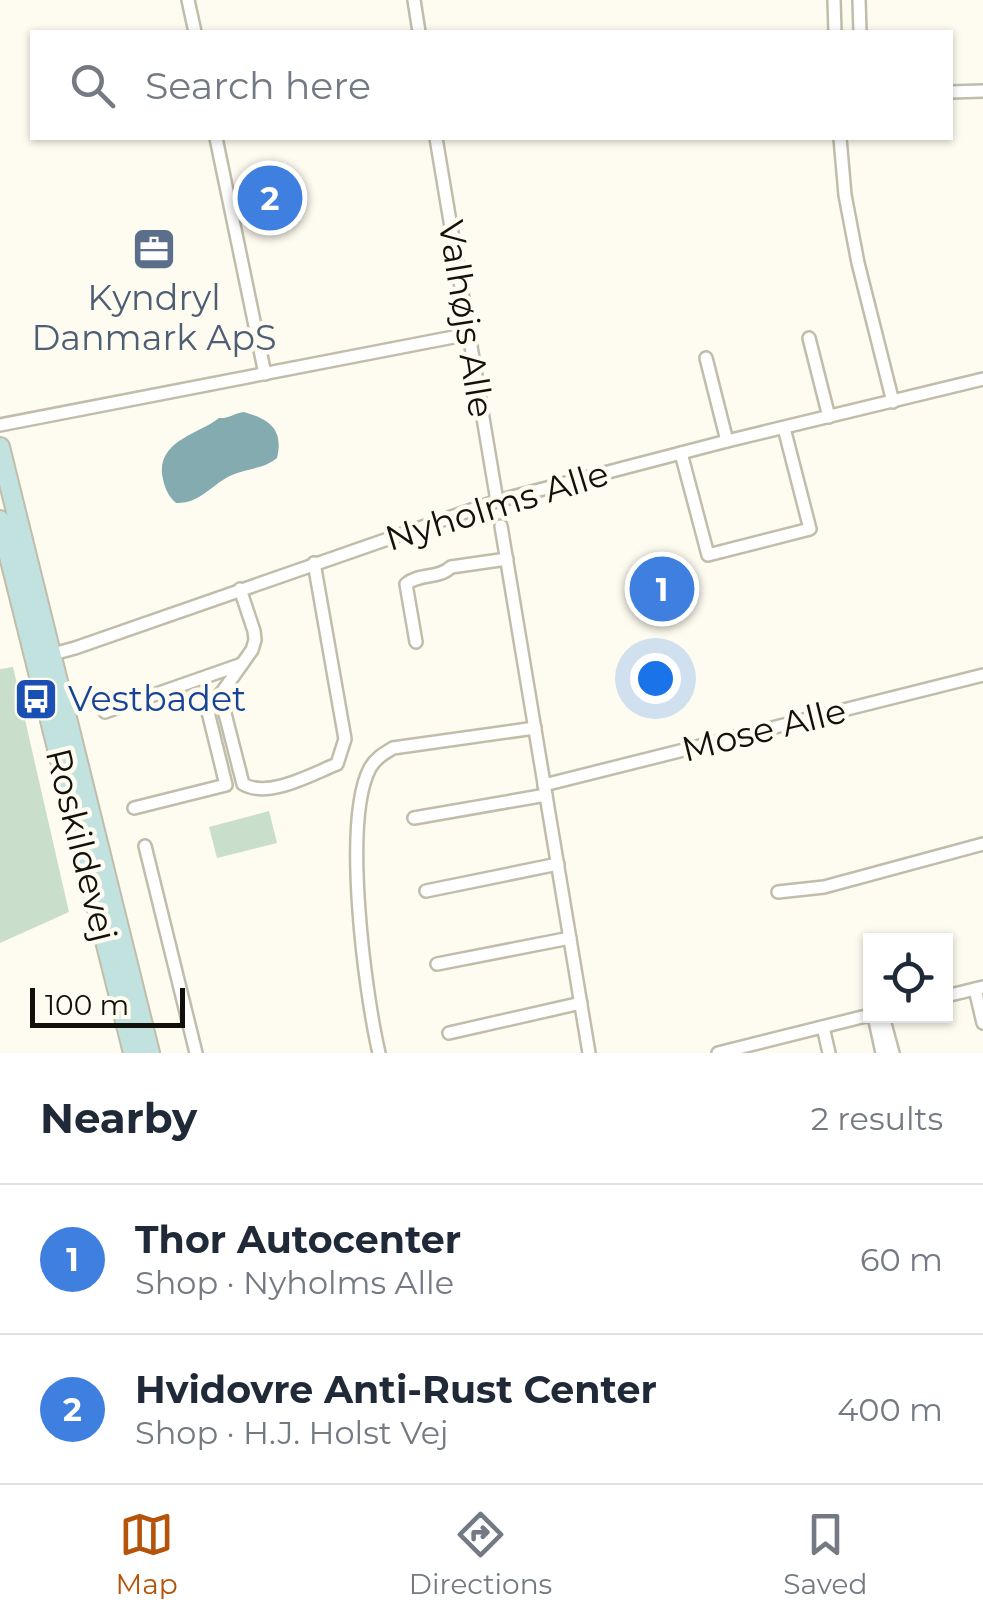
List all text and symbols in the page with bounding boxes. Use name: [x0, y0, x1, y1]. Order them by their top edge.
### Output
search box: [30, 30, 953, 140]
icon: search: [65, 58, 120, 113]
text: Search here: [145, 62, 371, 109]
pin: 2: [238, 160, 302, 236]
street label: Valhøjs Alle: [430, 217, 503, 421]
office icon: Kyndryl Danmark ApS: [131, 226, 177, 272]
place label: Kyndryl Danmark ApS: [31, 276, 277, 359]
street label: Nyholms Alle: [380, 451, 614, 560]
pin: 1: [630, 552, 694, 626]
your location: [630, 653, 681, 704]
bus stop icon: Vestbadet: [13, 676, 59, 722]
place label: Vestbadet: [68, 677, 246, 720]
street label: Mose Alle: [677, 688, 851, 771]
street label: Roskildevej: [37, 744, 126, 946]
map controls: [863, 933, 953, 1023]
button: locate: [863, 933, 953, 1023]
scale bar: [30, 983, 185, 1028]
text: 100 m: [45, 988, 129, 1022]
text: Nearby: [40, 1092, 197, 1144]
text: 2 results: [811, 1099, 943, 1138]
text: Thor Autocenter: [135, 1216, 461, 1263]
text: 1: [66, 1240, 79, 1279]
text: 60 m: [860, 1240, 943, 1279]
text: Shop · Nyholms Alle: [135, 1263, 454, 1302]
text: Hvidovre Anti-Rust Center: [135, 1366, 657, 1413]
text: 2: [63, 1390, 82, 1429]
text: 400 m: [837, 1390, 943, 1429]
text: Shop · H.J. Holst Vej: [135, 1413, 449, 1452]
tab: Map: [116, 1507, 178, 1601]
tab: Directions: [409, 1507, 552, 1601]
tab: Saved: [783, 1507, 867, 1601]

